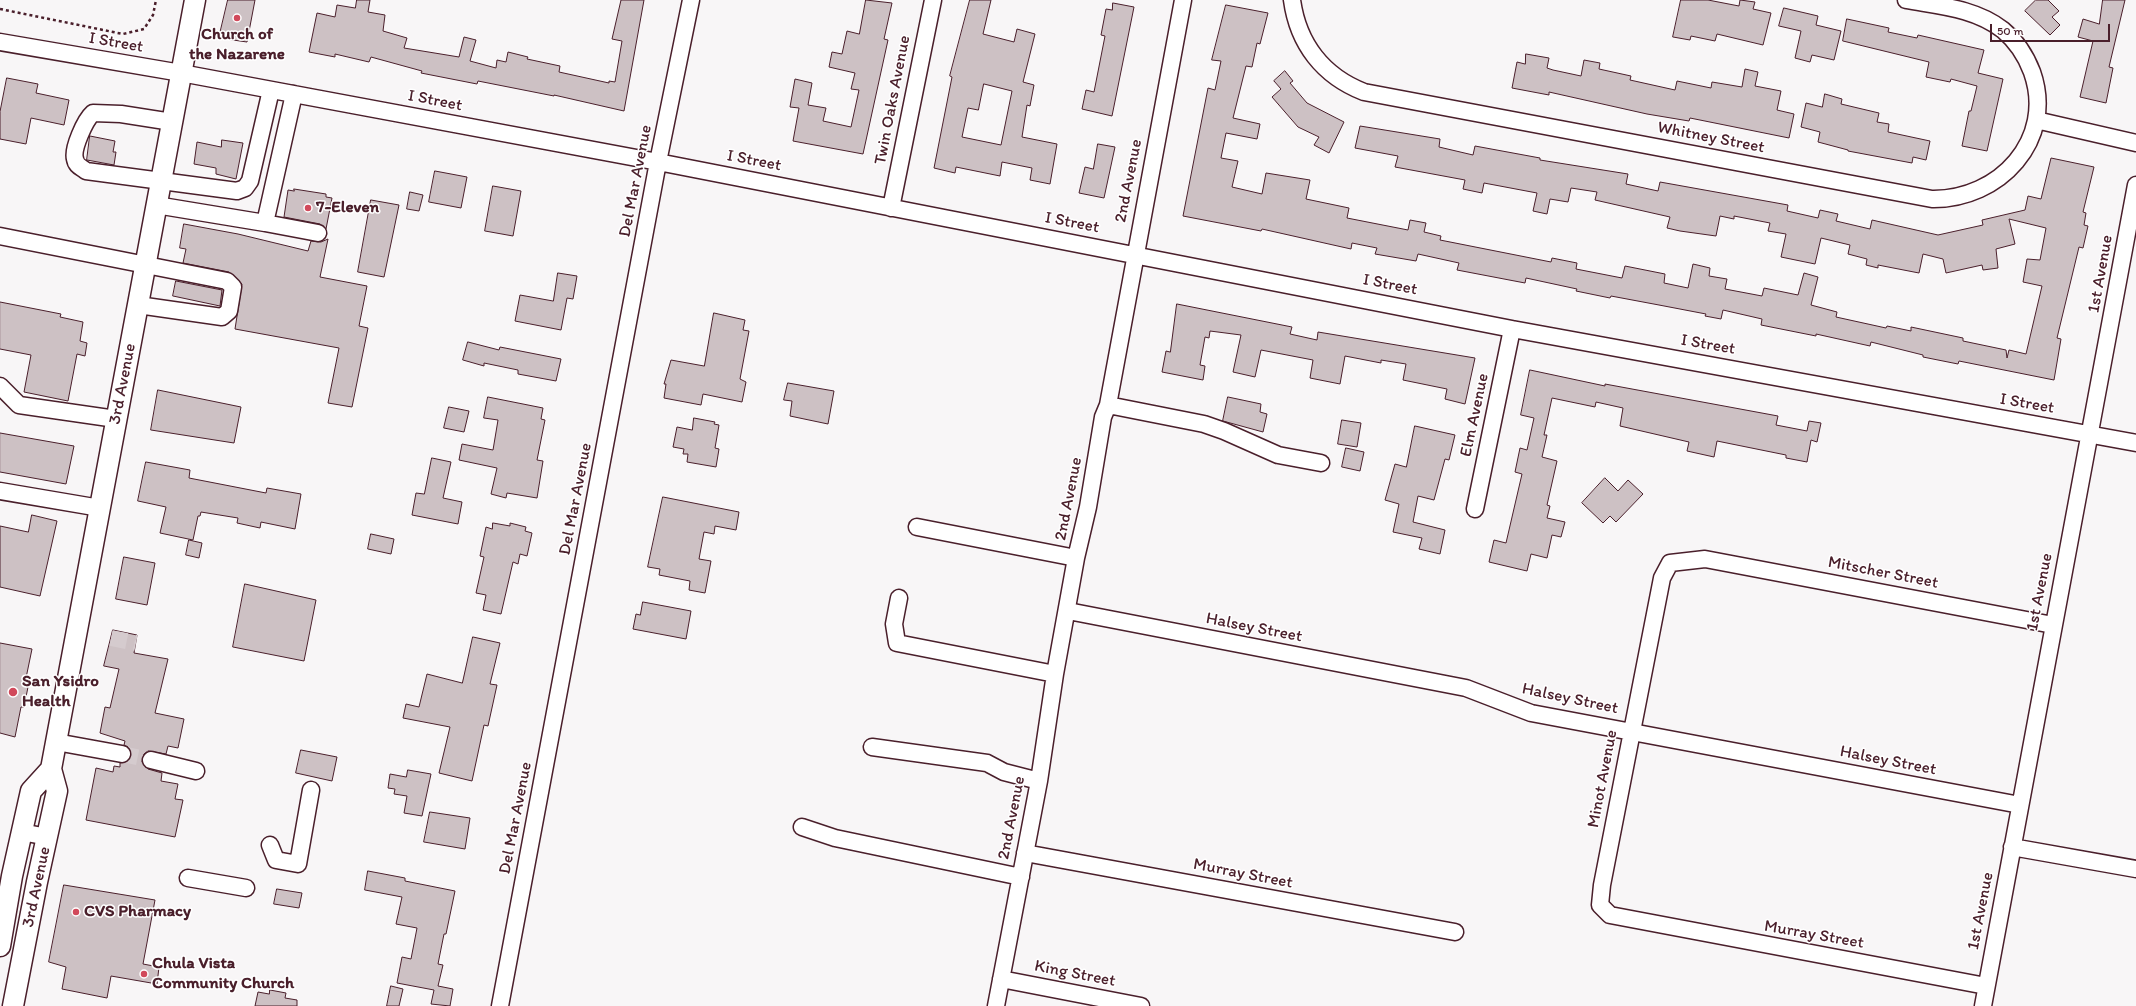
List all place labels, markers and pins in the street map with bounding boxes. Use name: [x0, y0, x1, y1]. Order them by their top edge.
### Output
marker: Church of the Nazarene: [232, 13, 242, 23]
place label: Church of the Nazarene: [189, 25, 285, 65]
place label: 7-Eleven: [316, 198, 379, 218]
marker: 7-Eleven: [303, 203, 313, 213]
place label: San Ysidro Health: [22, 672, 99, 712]
marker: San Ysidro Health: [7, 686, 19, 698]
place label: CVS Pharmacy: [84, 902, 191, 922]
marker: CVS Pharmacy: [71, 907, 81, 917]
place label: Chula Vista Community Church: [152, 954, 294, 994]
marker: Chula Vista Community Church: [139, 969, 149, 979]

